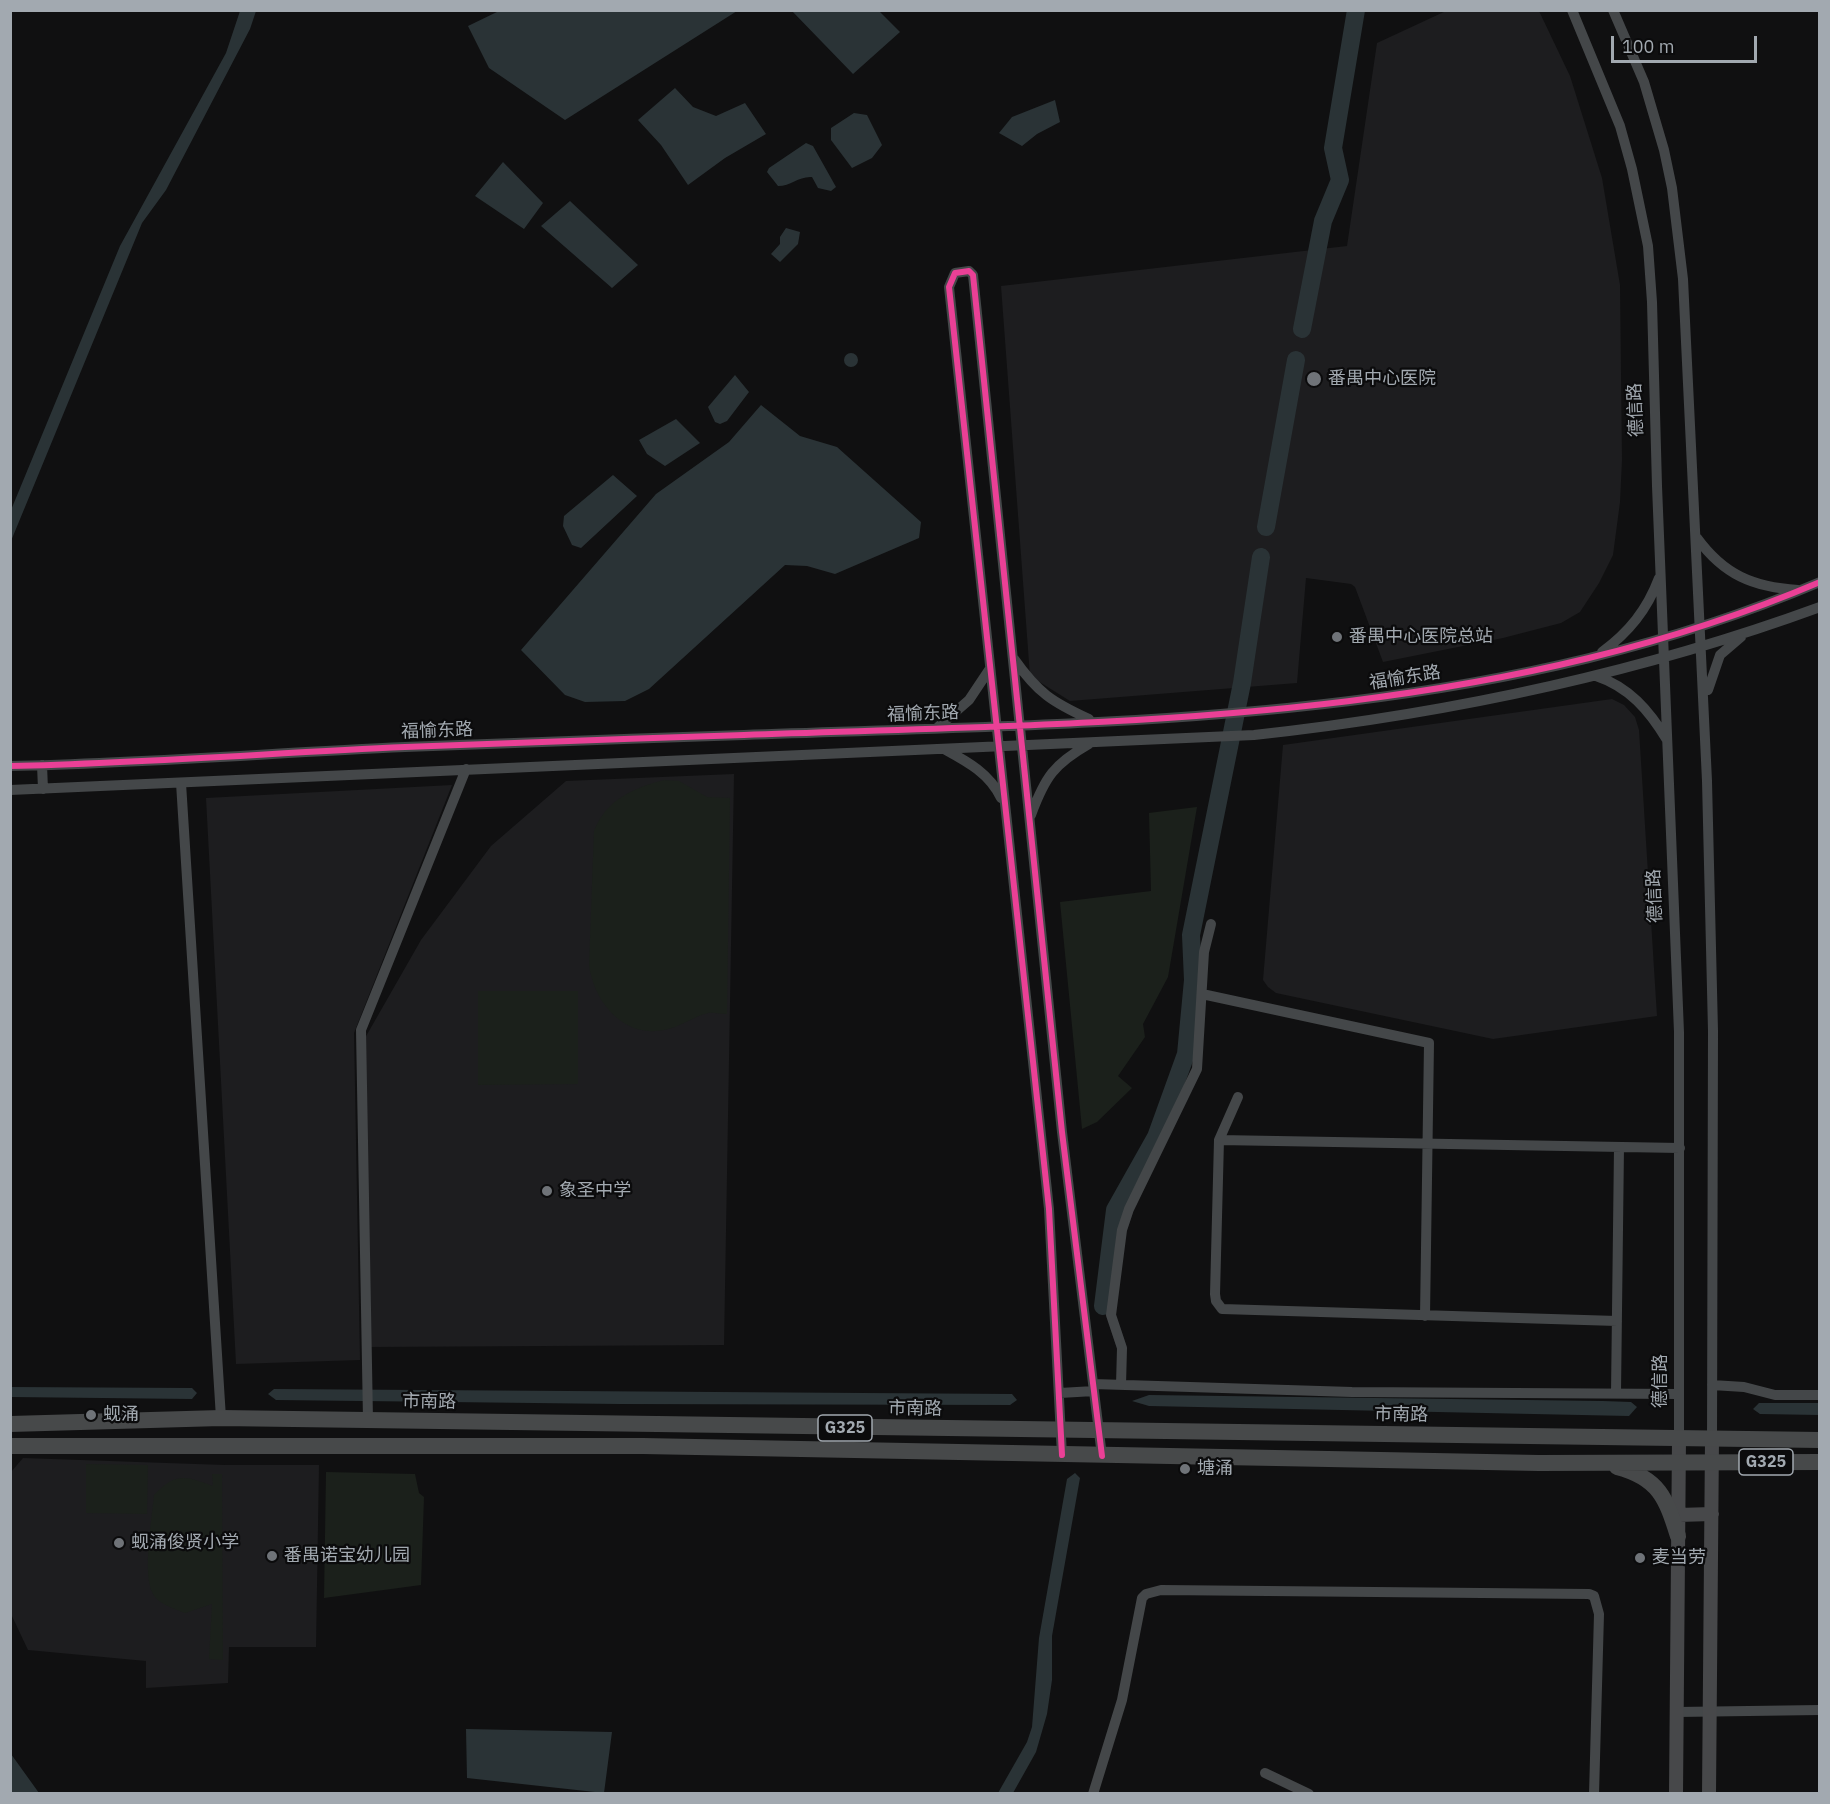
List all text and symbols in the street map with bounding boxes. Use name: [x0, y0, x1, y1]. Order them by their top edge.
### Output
scale bar: [1614, 24, 1760, 62]
text: 100 m: [1622, 35, 1674, 58]
place label: 番禺中心医院: [1328, 368, 1436, 390]
marker: 番禺中心医院: [1305, 370, 1323, 388]
street label: 德信路: [1624, 383, 1648, 437]
place label: 番禺中心医院总站: [1349, 626, 1493, 648]
marker: 番禺中心医院总站: [1330, 630, 1344, 644]
street label: 福愉东路: [1368, 662, 1442, 694]
street label: 福愉东路: [887, 702, 959, 726]
street label: 福愉东路: [401, 719, 473, 743]
street label: 德信路: [1643, 869, 1667, 923]
place label: 象圣中学: [559, 1180, 631, 1202]
marker: 象圣中学: [540, 1184, 554, 1198]
street label: 德信路: [1650, 1354, 1672, 1408]
street label: 市南路: [402, 1391, 456, 1413]
street label: 市南路: [888, 1398, 942, 1420]
place label: 蚬涌: [103, 1404, 139, 1426]
street label: 市南路: [1374, 1404, 1428, 1426]
marker: 蚬涌: [84, 1408, 98, 1422]
road number: G325: [818, 1415, 872, 1441]
road number: G325: [1739, 1449, 1793, 1475]
place label: 塘涌: [1197, 1458, 1233, 1480]
marker: 塘涌: [1178, 1462, 1192, 1476]
place label: 蚬涌俊贤小学: [131, 1532, 239, 1554]
marker: 蚬涌俊贤小学: [112, 1536, 126, 1550]
place label: 番禺诺宝幼儿园: [284, 1545, 410, 1567]
place label: 麦当劳: [1652, 1547, 1706, 1569]
marker: 番禺诺宝幼儿园: [265, 1549, 279, 1563]
marker: 麦当劳: [1633, 1551, 1647, 1565]

